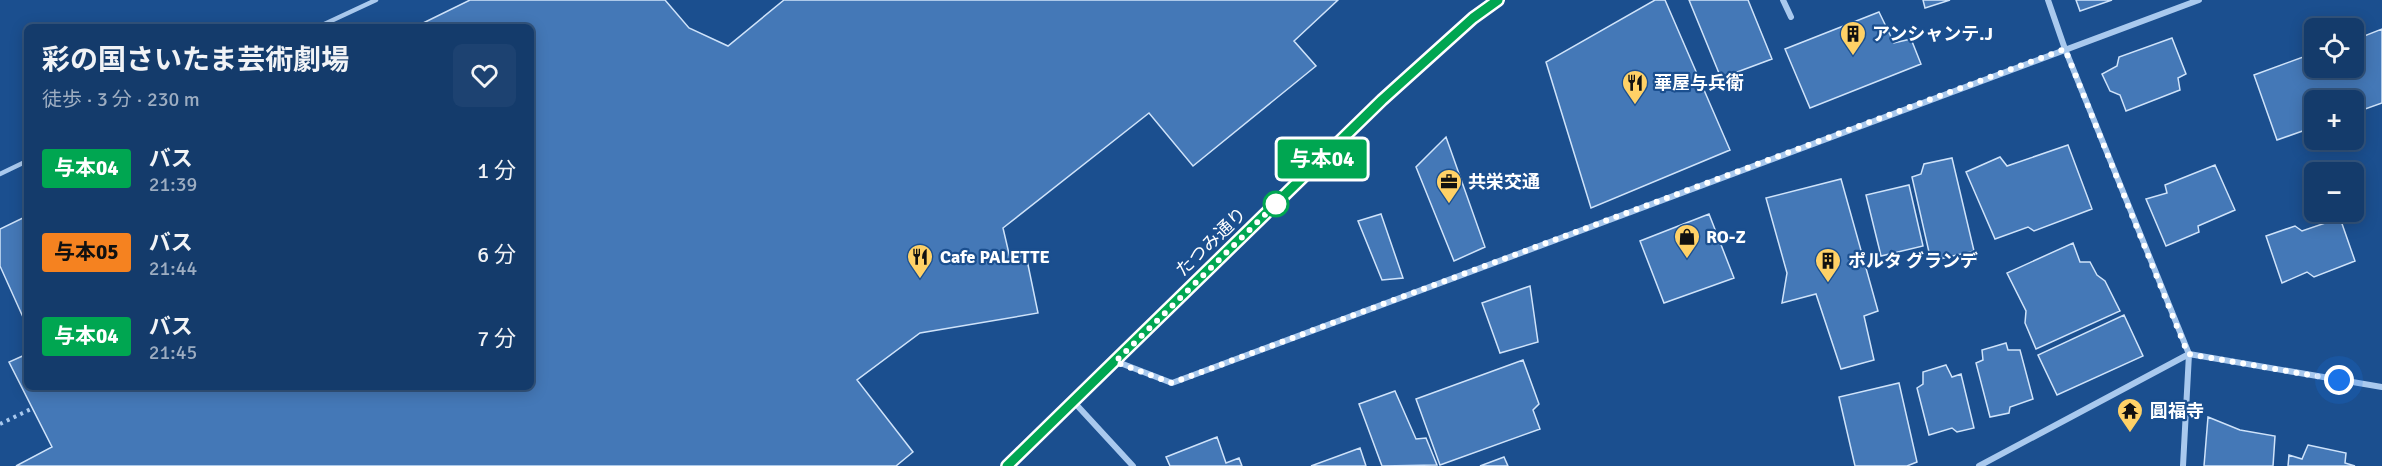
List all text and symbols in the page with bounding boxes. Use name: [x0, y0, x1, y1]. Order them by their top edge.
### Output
map controls: [2304, 18, 2364, 222]
button: locate: [2304, 18, 2364, 78]
building icon: アンシャンテ.J: [1838, 19, 1868, 57]
place label: アンシャンテ.J: [1872, 23, 1993, 45]
text: 彩の国さいたま芸術劇場: [42, 43, 349, 77]
button: heart: [453, 44, 516, 107]
restaurant icon: 華屋与兵衛: [1620, 68, 1650, 106]
place label: 華屋与兵衛: [1654, 72, 1744, 94]
text: 徒歩 · 3 分 · 230 m: [42, 87, 200, 112]
button: +: [2304, 90, 2364, 150]
line badge: 与本04: [1280, 140, 1364, 178]
text: バス: [149, 145, 193, 172]
text: 与本04: [1290, 146, 1354, 172]
text: 与本04: [54, 155, 119, 181]
text: 1 分: [477, 157, 516, 184]
button: −: [2304, 162, 2364, 222]
office icon: 共栄交通: [1434, 167, 1464, 205]
place label: 共栄交通: [1468, 171, 1540, 193]
text: 21:39: [149, 172, 197, 197]
unlabelled marker: [1263, 191, 1289, 217]
street label: たつみ通り: [1171, 203, 1251, 281]
shop icon: RO-Z: [1672, 222, 1702, 260]
place label: RO-Z: [1706, 226, 1746, 248]
text: バス: [149, 229, 193, 256]
text: 与本05: [54, 239, 119, 265]
text: 6 分: [477, 241, 516, 268]
restaurant icon: Cafe PALETTE: [905, 242, 935, 280]
place label: Cafe PALETTE: [940, 246, 1050, 268]
building icon: ポルタ グランデ: [1813, 246, 1843, 284]
place label: ポルタ グランデ: [1848, 250, 1978, 272]
text: 21:44: [149, 256, 197, 281]
text: バス: [149, 313, 193, 340]
text: 与本04: [54, 323, 119, 349]
text: 7 分: [477, 325, 516, 352]
text: 21:45: [149, 340, 197, 365]
your location: [2324, 365, 2354, 395]
temple icon: 圓福寺: [2115, 396, 2145, 434]
place label: 圓福寺: [2150, 400, 2204, 422]

